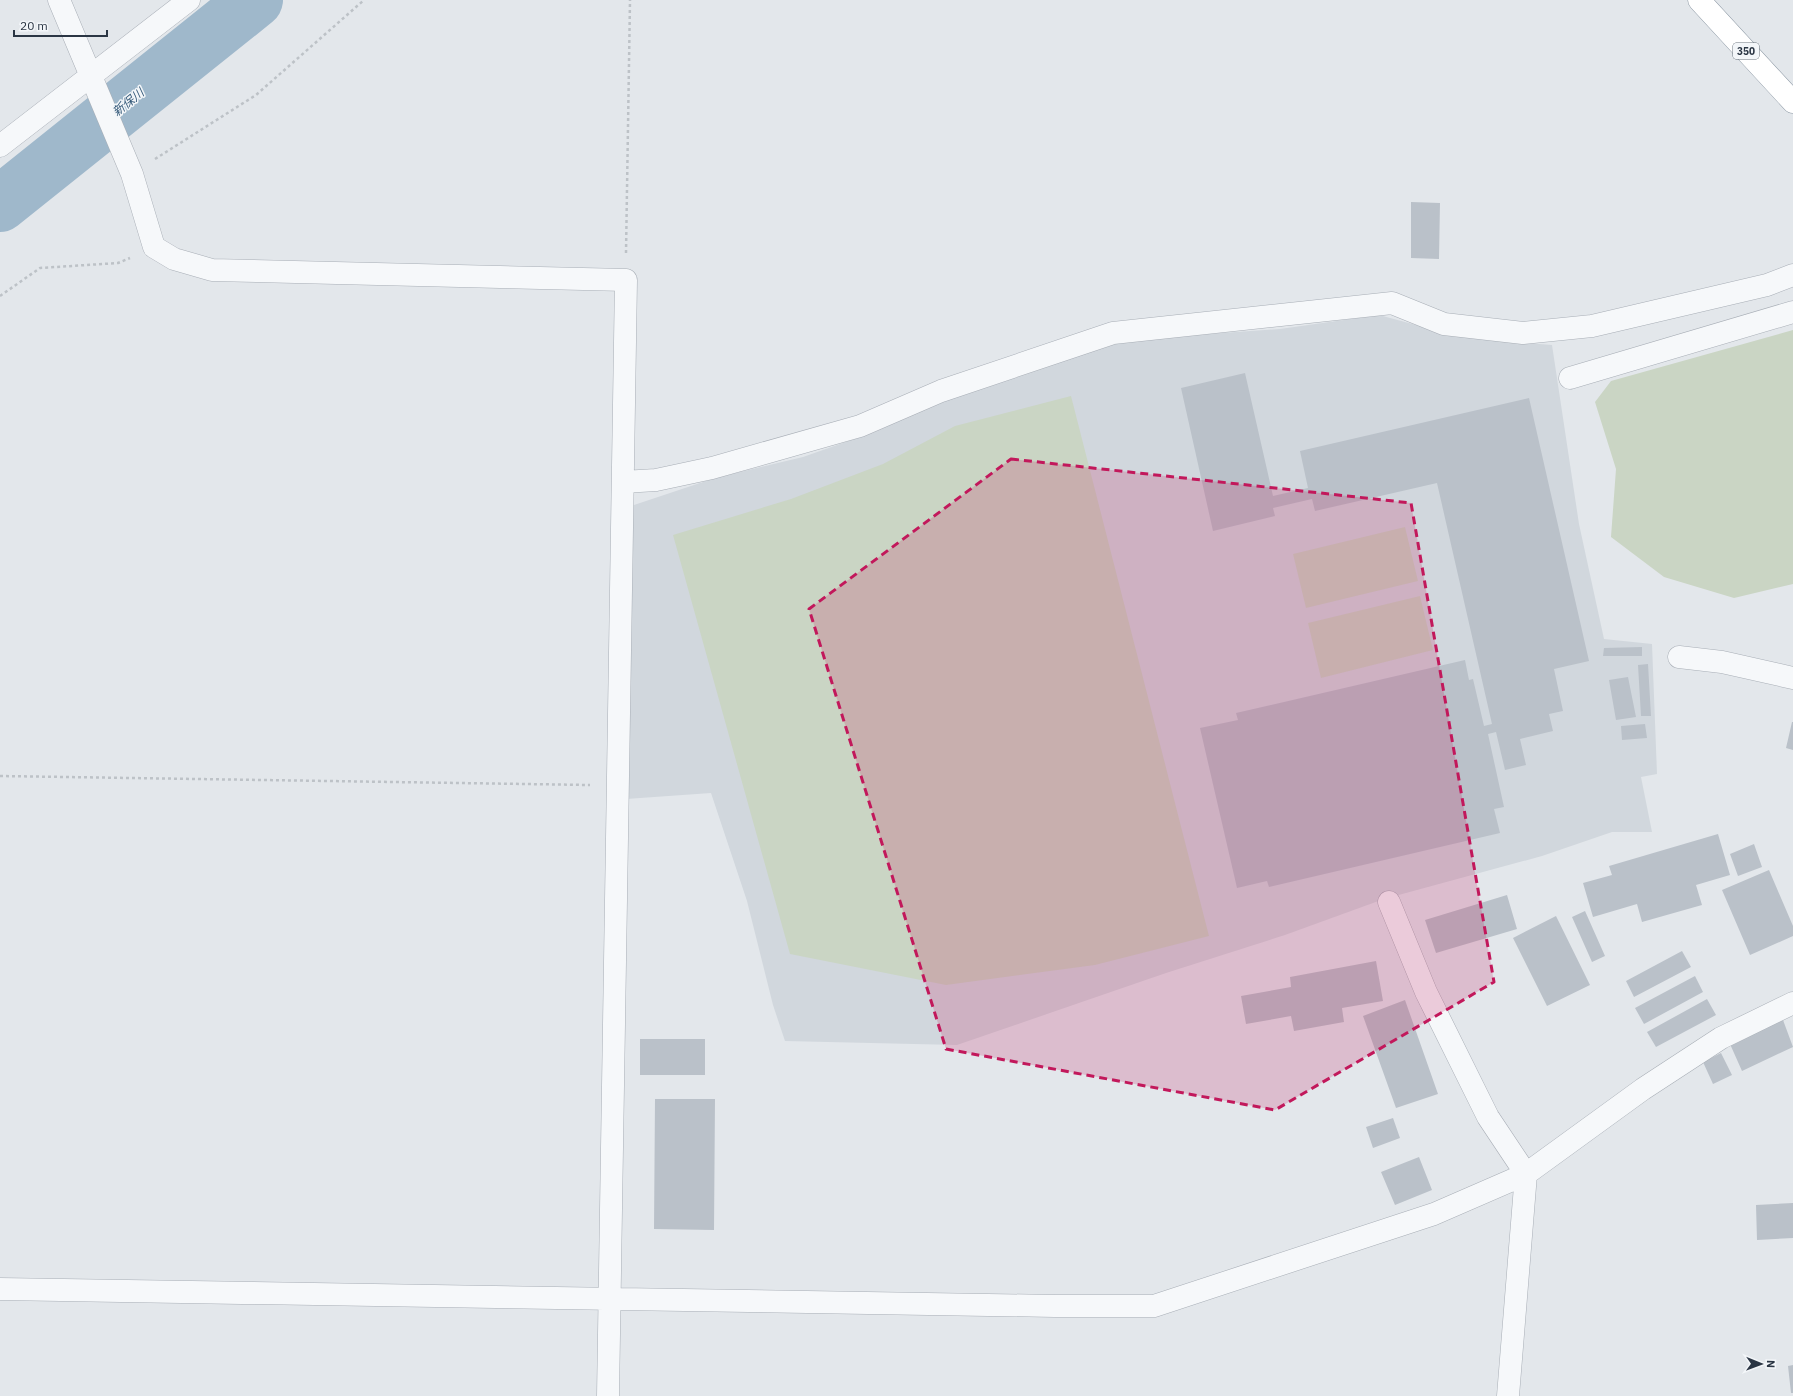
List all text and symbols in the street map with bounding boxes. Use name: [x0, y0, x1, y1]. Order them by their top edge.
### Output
scale bar: [14, 12, 107, 38]
text: 20 m: [20, 18, 48, 33]
road number: 350: [1733, 43, 1759, 59]
water label: 新保川: [109, 84, 148, 119]
north arrow: [1741, 1344, 1781, 1384]
text: N: [1764, 1360, 1778, 1368]

